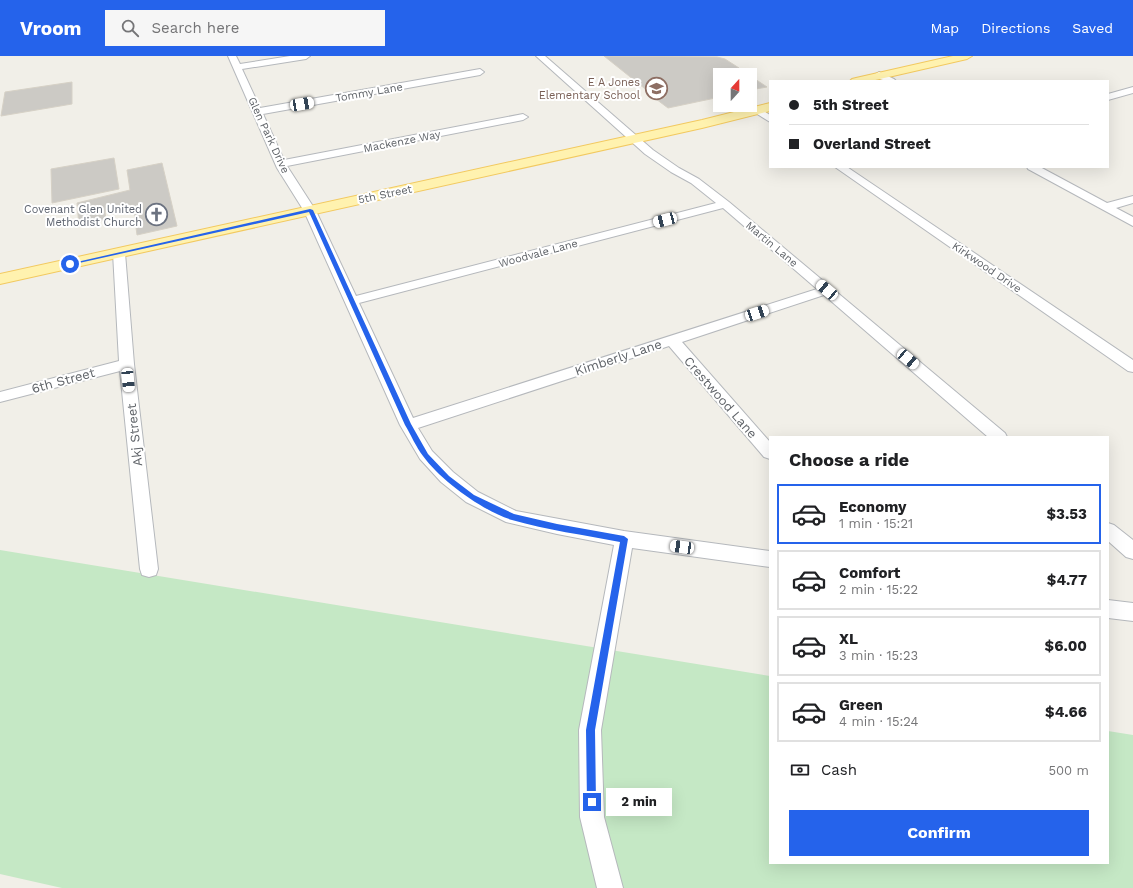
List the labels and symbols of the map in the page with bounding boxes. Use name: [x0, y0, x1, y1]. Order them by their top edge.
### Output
north arrow: [713, 68, 757, 112]
school or university icon: E A Jones Elementary School: [643, 75, 669, 101]
place label: E A Jones Elementary School: [539, 76, 641, 102]
street label: Tommy Lane: [334, 80, 404, 105]
street label: Glen Park Drive: [245, 95, 292, 175]
car: [289, 96, 315, 112]
street label: Mackenze Way: [362, 128, 442, 155]
street label: 5th Street: [357, 182, 414, 207]
church icon: Covenant Glen United Methodist Church: [144, 202, 170, 228]
place label: Covenant Glen United Methodist Church: [24, 203, 142, 229]
car: [652, 211, 678, 229]
street label: Martin Lane: [743, 219, 800, 270]
street label: Woodvale Lane: [497, 237, 579, 270]
street label: Kirkwood Drive: [949, 239, 1024, 295]
route start: [61, 255, 79, 273]
car: [814, 278, 840, 302]
car: [744, 304, 770, 322]
street label: Kimberly Lane: [573, 336, 664, 379]
car: [895, 347, 921, 371]
street label: Crestwood Lane: [681, 353, 760, 441]
street label: 6th Street: [30, 365, 97, 396]
car: [121, 367, 135, 393]
street label: Akj Street: [124, 402, 145, 467]
car: [669, 539, 695, 555]
callout: 2 min: [606, 788, 672, 816]
route end: [583, 793, 601, 811]

